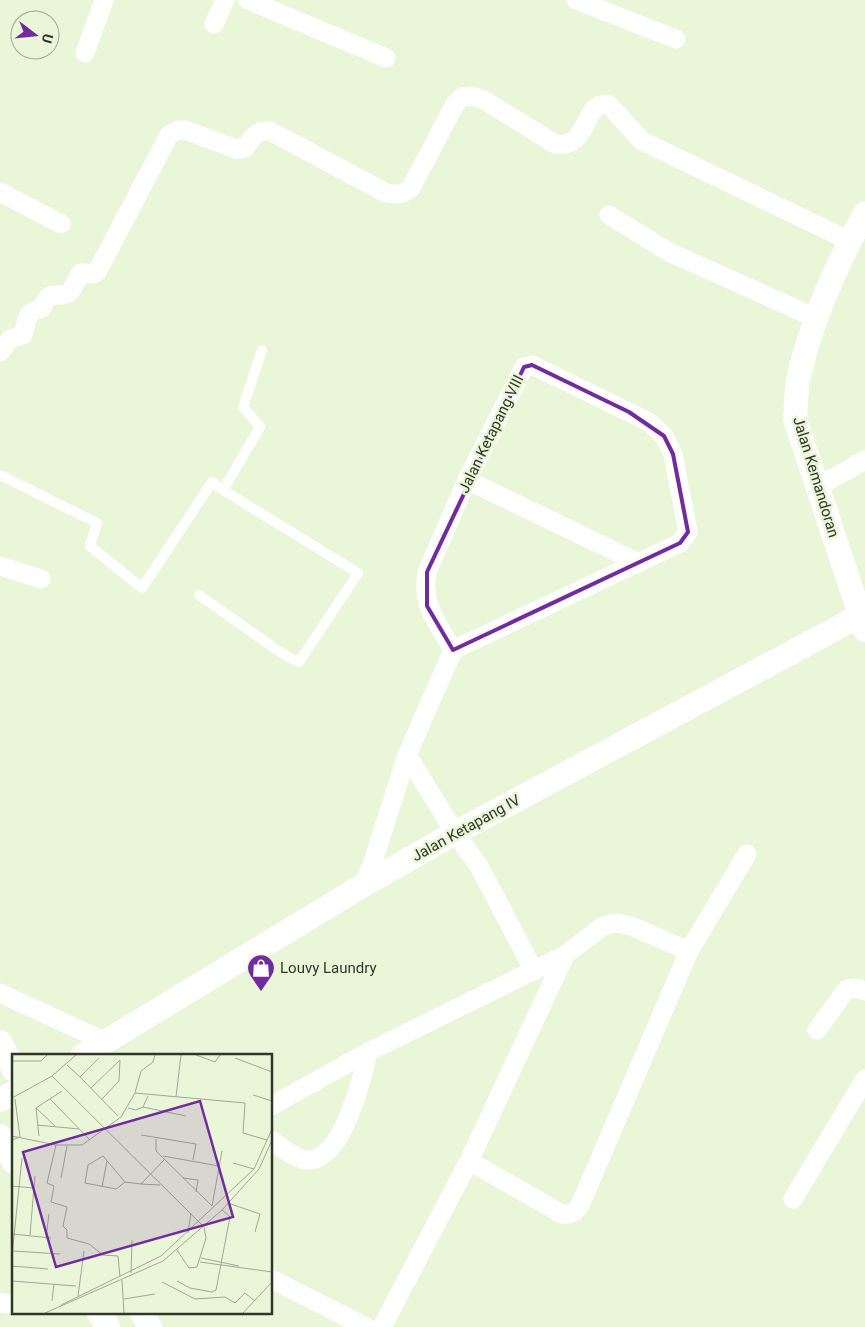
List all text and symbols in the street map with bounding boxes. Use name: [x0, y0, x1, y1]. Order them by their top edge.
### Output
north arrow: [10, 10, 60, 60]
text: U: [39, 32, 56, 45]
street label: Jalan Ketapang VIII: [455, 372, 527, 496]
street label: Jalan Kemandoran: [789, 414, 843, 540]
street label: Jalan Ketapang IV: [409, 791, 524, 865]
shop icon: Louvy Laundry: [246, 953, 276, 992]
place label: Louvy Laundry: [280, 959, 377, 977]
inset map: [12, 1054, 272, 1314]

